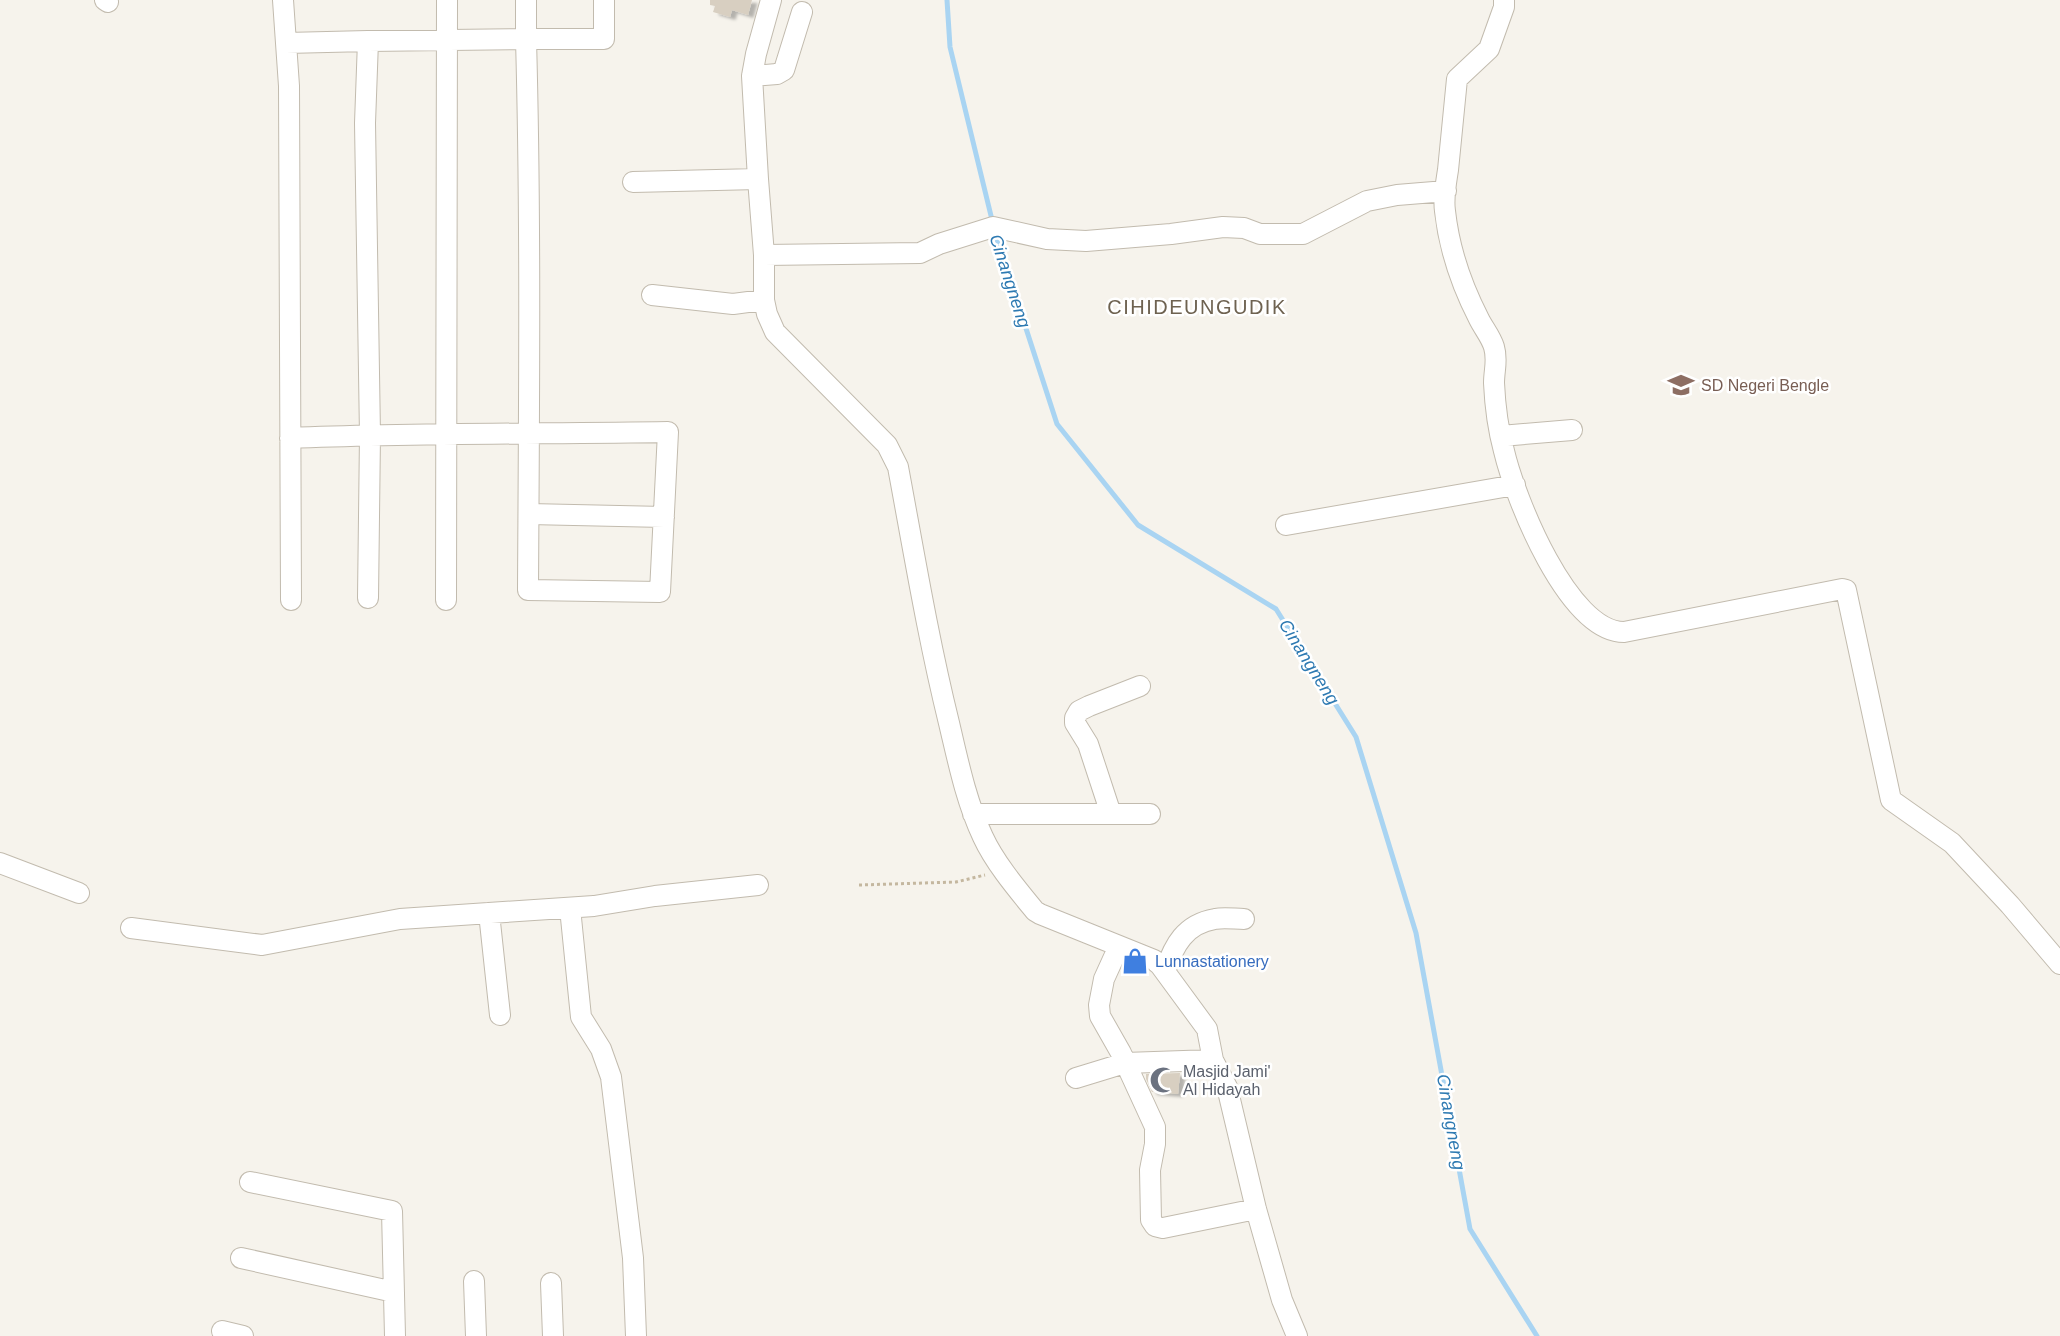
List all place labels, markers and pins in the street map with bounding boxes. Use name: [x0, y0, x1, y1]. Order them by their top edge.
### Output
school or university icon: SD Negeri Bengle: [1666, 370, 1696, 400]
place label: SD Negeri Bengle: [1701, 377, 1829, 394]
shop icon: Lunnastationery: [1120, 946, 1150, 976]
place label: Lunnastationery: [1155, 953, 1269, 970]
place label: Masjid Jami' Al Hidayah: [1183, 1063, 1271, 1098]
mosque icon: Masjid Jami' Al Hidayah: [1148, 1065, 1178, 1095]

